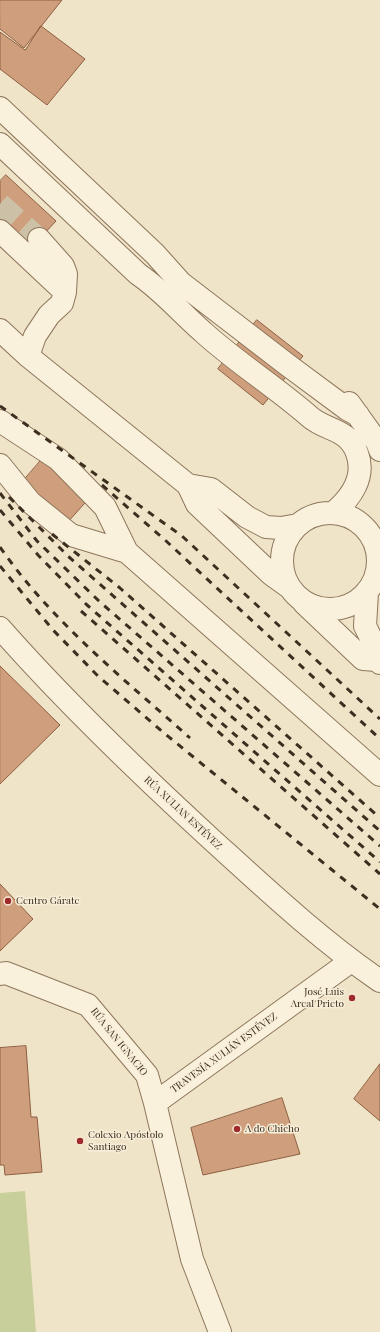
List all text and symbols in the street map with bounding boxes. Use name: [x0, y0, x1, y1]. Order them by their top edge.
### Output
street label: RÚA XULIAN ESTÉVEZ: [142, 774, 224, 852]
place label: Centro Gárate: [16, 895, 80, 907]
marker: Centro Gárate: [3, 896, 13, 906]
place label: José Luis Areal Prieto: [291, 986, 344, 1010]
marker: José Luis Areal Prieto: [347, 993, 357, 1003]
street label: RÚA SAN IGNACIO: [88, 1006, 150, 1078]
street label: TRAVESÍA XULIÁN ESTÉVEZ: [168, 1010, 280, 1096]
place label: A do Chicho: [245, 1123, 299, 1135]
marker: A do Chicho: [232, 1124, 242, 1134]
place label: Colexio Apóstolo Santiago: [88, 1129, 163, 1152]
marker: Colexio Apóstolo Santiago: [75, 1136, 85, 1146]

